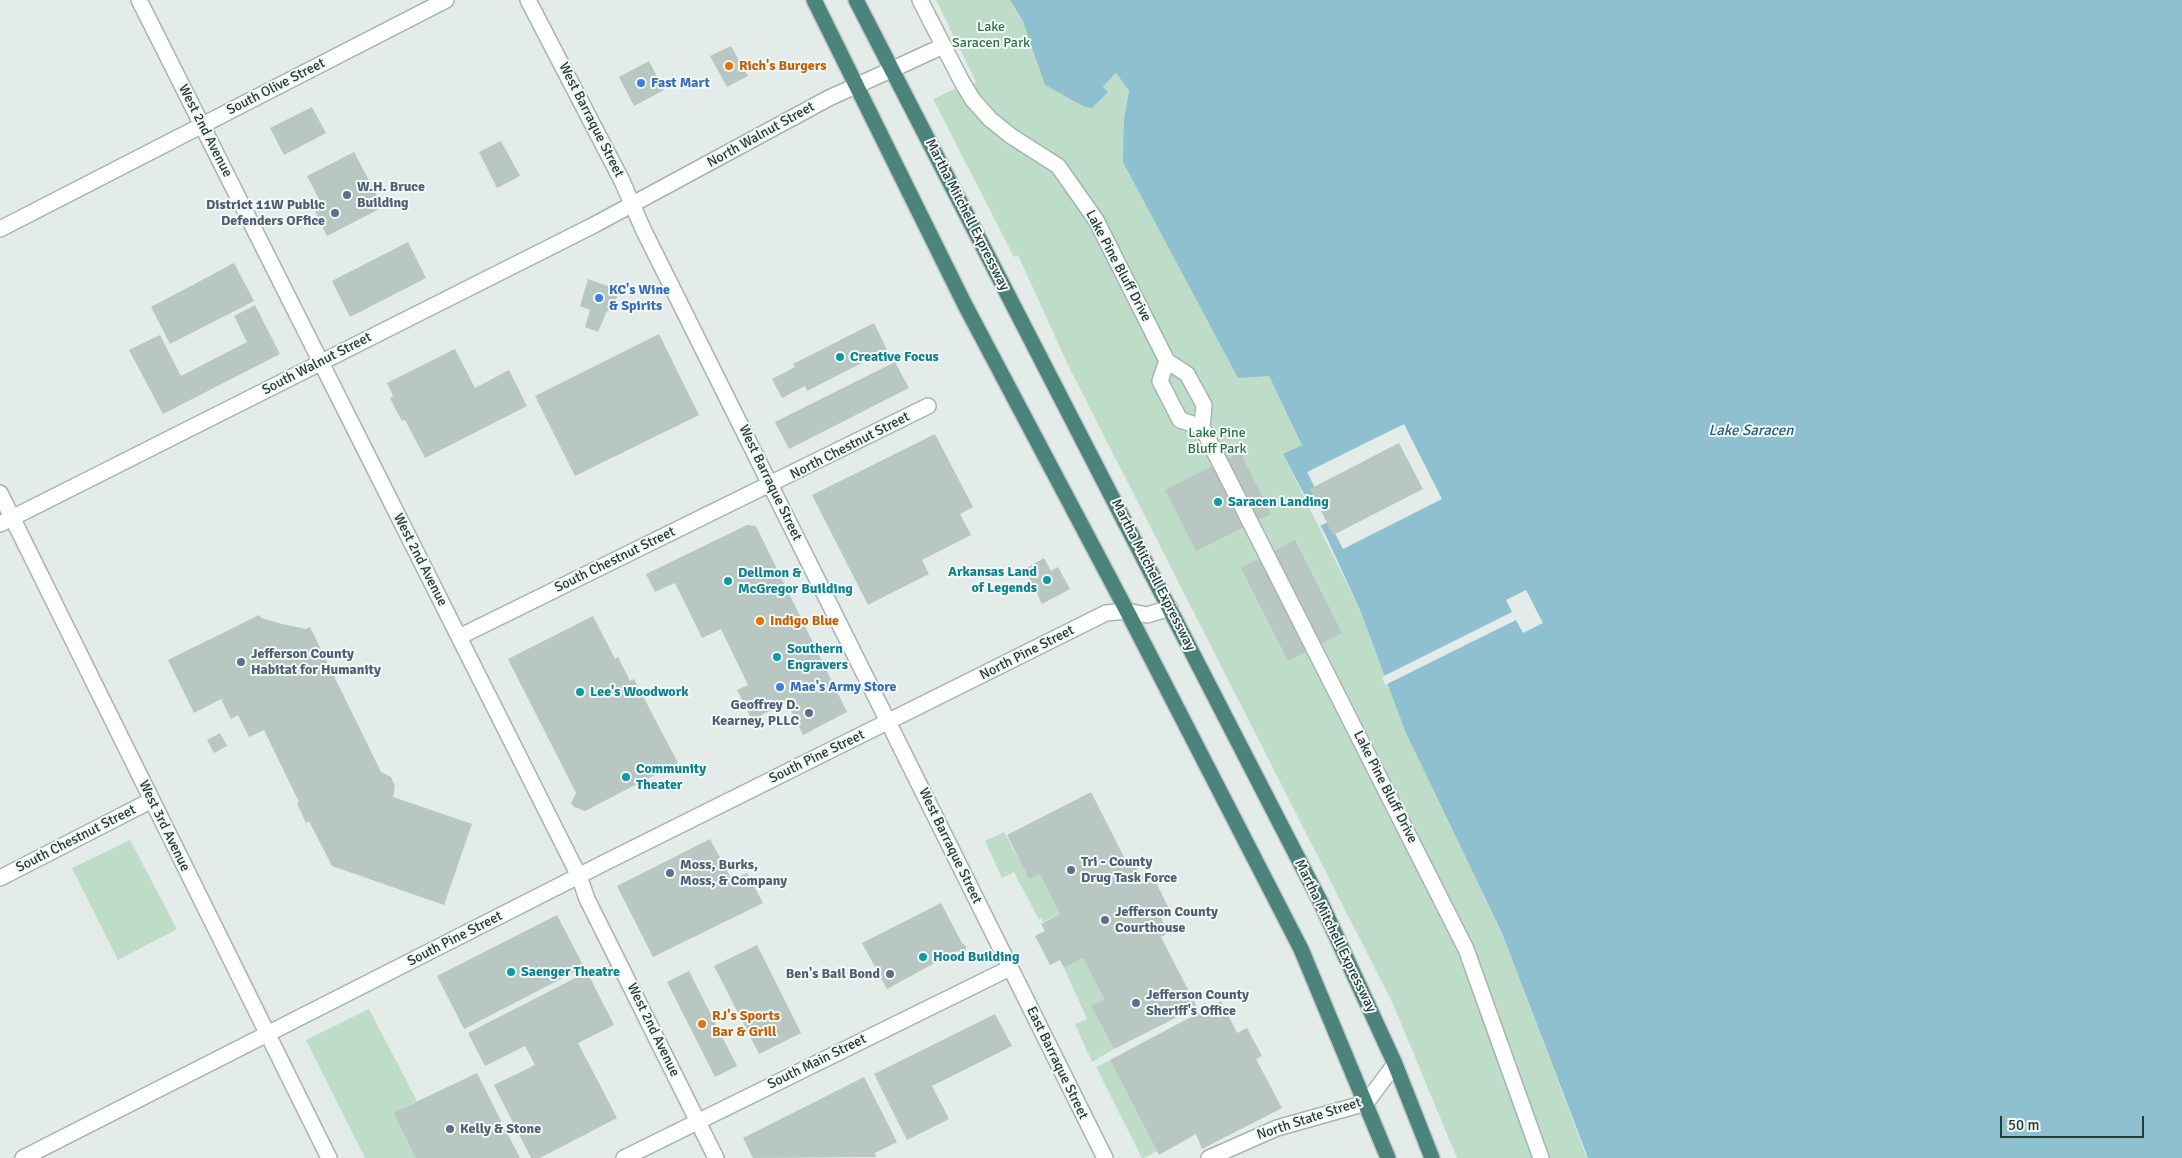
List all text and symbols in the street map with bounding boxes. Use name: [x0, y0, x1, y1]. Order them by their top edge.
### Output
park label: Lake Saracen Park: [952, 19, 1030, 52]
street label: South Olive Street: [224, 55, 328, 119]
place label: Rich's Burgers: [739, 58, 826, 74]
street label: West Barraque Street: [555, 60, 627, 180]
marker: Rich's Burgers: [723, 60, 735, 72]
place label: Fast Mart: [651, 75, 710, 91]
marker: Fast Mart: [635, 77, 647, 89]
street label: West 2nd Avenue: [174, 82, 236, 180]
street label: North Walnut Street: [704, 99, 818, 171]
street label: Martha Mitchell Expressway: [921, 136, 1013, 294]
place label: W.H. Bruce Building: [357, 179, 425, 212]
marker: W.H. Bruce Building: [341, 189, 353, 201]
place label: District 11W Public Defenders OFfice: [206, 197, 325, 230]
marker: District 11W Public Defenders OFfice: [329, 207, 341, 219]
street label: Lake Pine Bluff Drive: [1081, 207, 1155, 325]
place label: KC's Wine & Spirits: [609, 282, 670, 314]
marker: KC's Wine & Spirits: [593, 292, 605, 304]
street label: South Walnut Street: [259, 329, 375, 399]
place label: Creative Focus: [850, 349, 939, 365]
marker: Creative Focus: [834, 351, 846, 363]
street label: North Chestnut Street: [788, 409, 912, 483]
street label: West Barraque Street: [735, 422, 805, 544]
water label: Lake Saracen: [1709, 422, 1793, 440]
park label: Lake Pine Bluff Park: [1187, 425, 1247, 458]
place label: Saracen Landing: [1228, 494, 1329, 510]
street label: Martha Mitchell Expressway: [1107, 496, 1199, 654]
marker: Saracen Landing: [1212, 496, 1224, 508]
street label: West 2nd Avenue: [389, 511, 451, 609]
street label: South Chestnut Street: [552, 523, 678, 597]
place label: Arkansas Land of Legends: [948, 564, 1037, 596]
place label: Dellmon & McGregor Building: [738, 565, 853, 598]
marker: Arkansas Land of Legends: [1041, 574, 1053, 586]
marker: Dellmon & McGregor Building: [722, 575, 734, 587]
place label: Indigo Blue: [770, 613, 839, 629]
marker: Indigo Blue: [754, 615, 766, 627]
street label: North Pine Street: [977, 622, 1077, 684]
place label: Southern Engravers: [787, 641, 848, 674]
place label: Jefferson County Habitat for Humanity: [251, 646, 381, 679]
marker: Southern Engravers: [771, 651, 783, 663]
marker: Jefferson County Habitat for Humanity: [235, 656, 247, 668]
place label: Mae's Army Store: [790, 679, 896, 695]
marker: Mae's Army Store: [774, 681, 786, 693]
place label: Lee's Woodwork: [590, 684, 689, 700]
marker: Lee's Woodwork: [574, 686, 586, 698]
place label: Geoffrey D. Kearney, PLLC: [712, 697, 799, 730]
marker: Geoffrey D. Kearney, PLLC: [803, 707, 815, 719]
street label: South Pine Street: [766, 727, 868, 787]
street label: Lake Pine Bluff Drive: [1349, 728, 1421, 846]
place label: Community Theater: [636, 761, 706, 794]
marker: Community Theater: [620, 771, 632, 783]
street label: West 3rd Avenue: [135, 778, 193, 874]
street label: West Barraque Street: [915, 785, 985, 907]
street label: South Chestnut Street: [13, 802, 139, 876]
place label: Tri - County Drug Task Force: [1081, 854, 1177, 886]
place label: Moss, Burks, Moss, & Company: [680, 857, 787, 890]
street label: Martha Mitchell Expressway: [1291, 857, 1379, 1015]
marker: Tri - County Drug Task Force: [1065, 864, 1077, 876]
marker: Moss, Burks, Moss, & Company: [664, 867, 676, 879]
place label: Jefferson County Courthouse: [1115, 904, 1218, 936]
street label: South Pine Street: [405, 908, 505, 970]
marker: Jefferson County Courthouse: [1099, 914, 1111, 926]
place label: Hood Building: [933, 949, 1019, 965]
marker: Hood Building: [917, 951, 929, 963]
place label: Saenger Theatre: [521, 964, 620, 980]
marker: Saenger Theatre: [505, 966, 517, 978]
place label: Ben's Bail Bond: [786, 966, 880, 982]
marker: Ben's Bail Bond: [884, 968, 896, 980]
street label: West 2nd Avenue: [623, 981, 683, 1079]
place label: Jefferson County Sheriff's Office: [1146, 987, 1249, 1020]
marker: Jefferson County Sheriff's Office: [1130, 997, 1142, 1009]
street label: East Barraque Street: [1022, 1004, 1092, 1122]
place label: RJ's Sports Bar & Grill: [712, 1008, 780, 1040]
marker: RJ's Sports Bar & Grill: [696, 1018, 708, 1030]
street label: South Main Street: [765, 1031, 869, 1093]
street label: North State Street: [1255, 1094, 1363, 1144]
scale bar: [2002, 1106, 2146, 1138]
text: 50 m: [2008, 1116, 2039, 1134]
place label: Kelly & Stone: [460, 1121, 541, 1137]
marker: Kelly & Stone: [444, 1123, 456, 1135]

